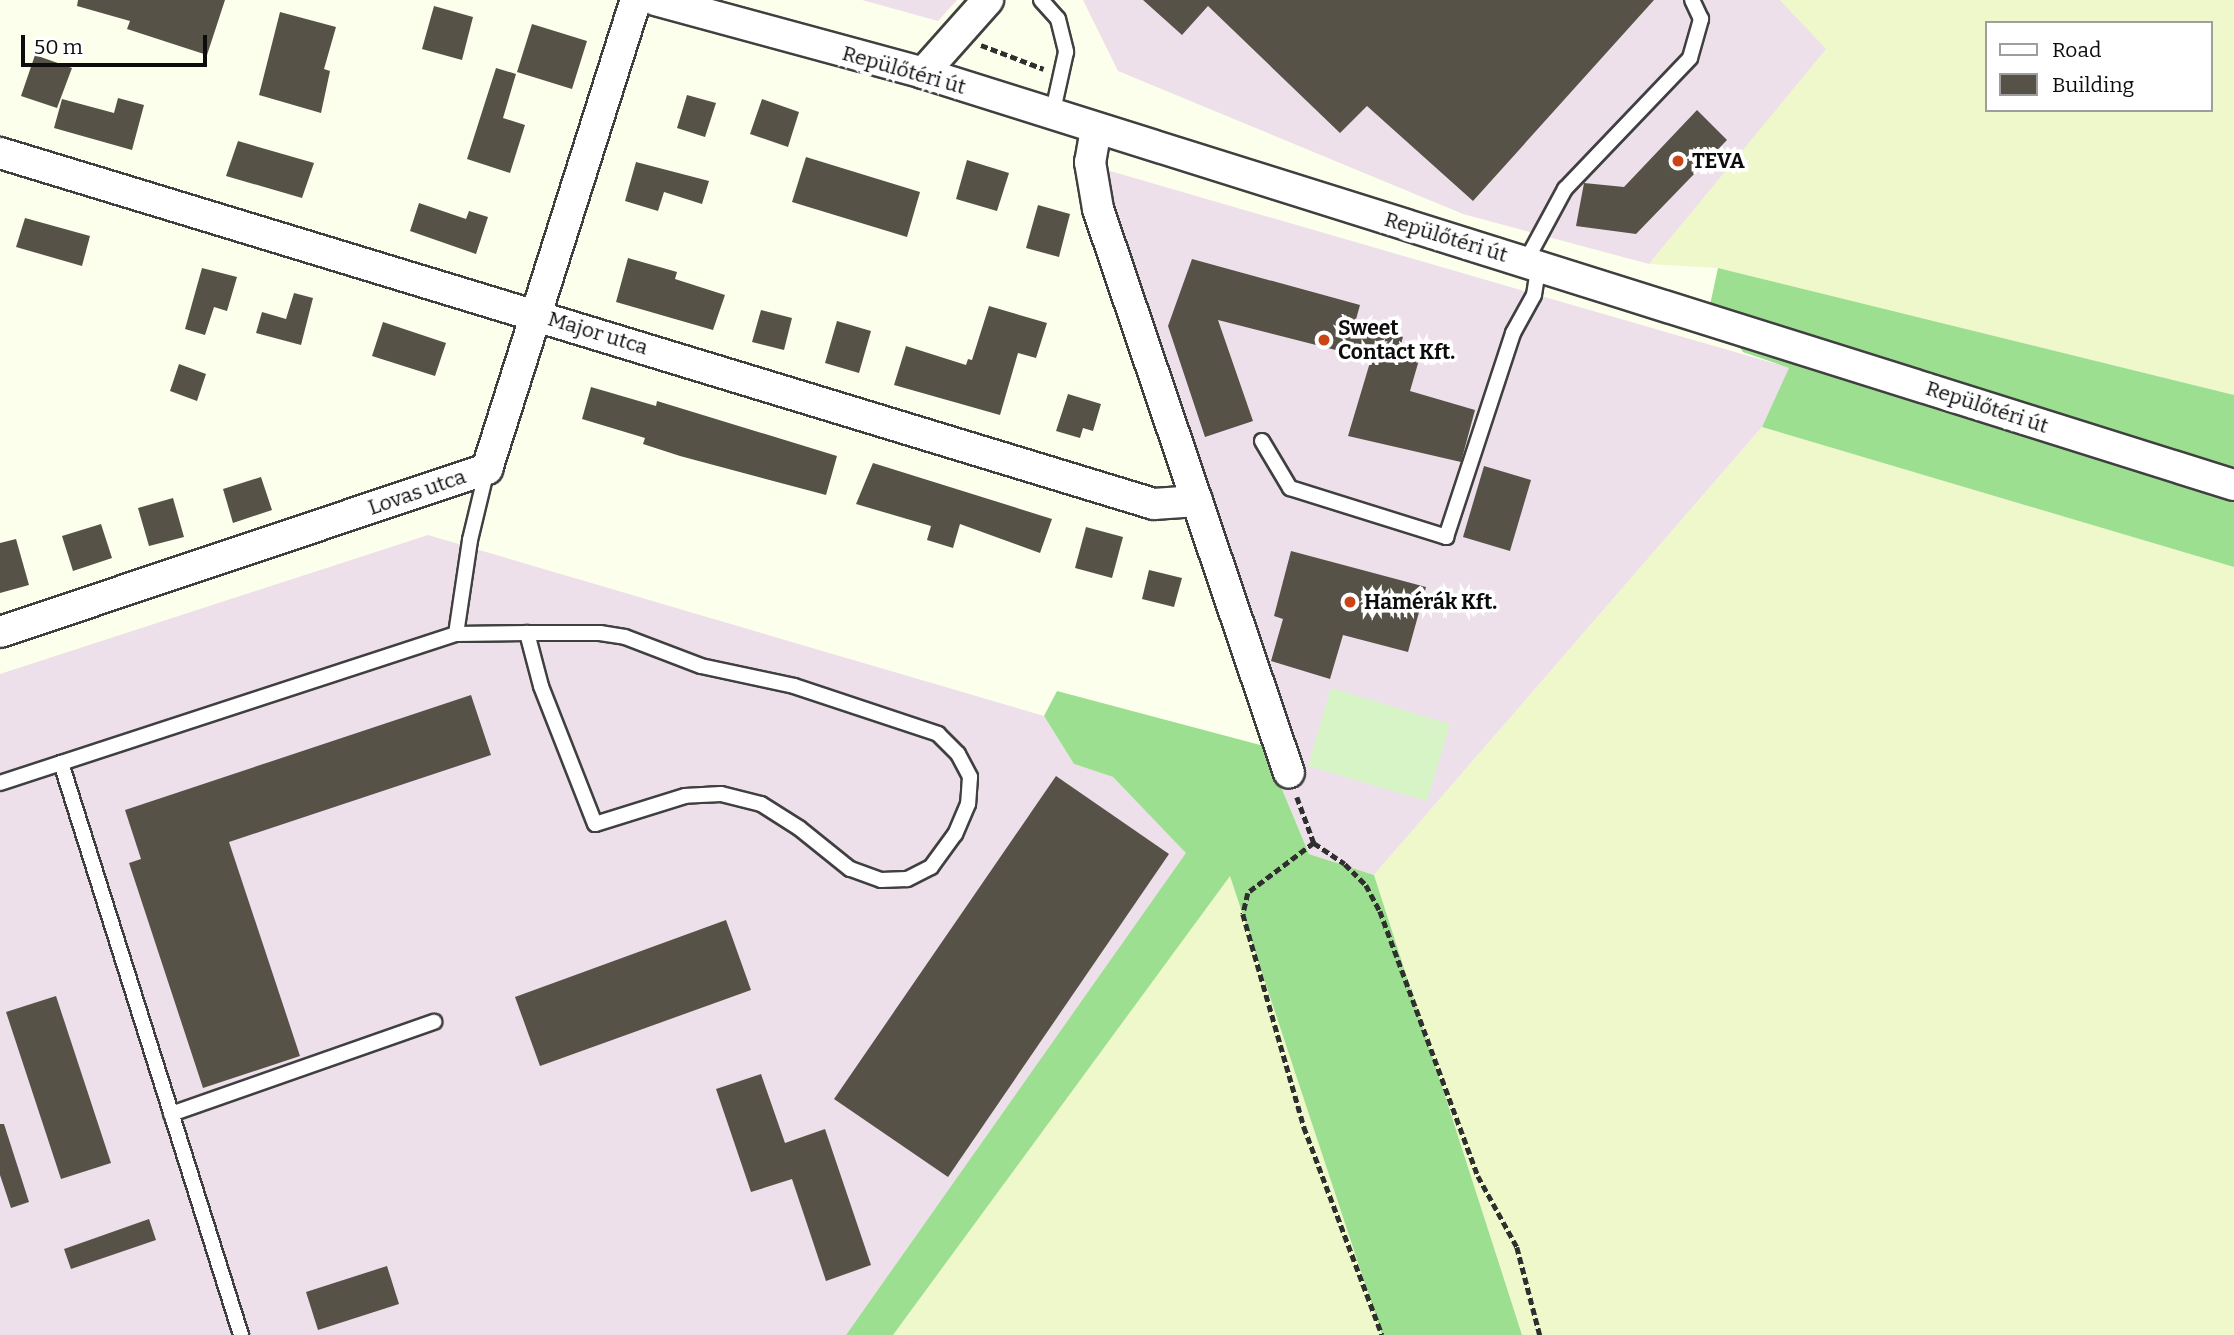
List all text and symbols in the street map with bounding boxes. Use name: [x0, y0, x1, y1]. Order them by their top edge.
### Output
scale bar: [24, 21, 210, 65]
legend: [1986, 21, 2213, 112]
text: 50 m: [34, 34, 83, 60]
text: Road: [2052, 37, 2101, 63]
street label: Repülőtéri út: [839, 40, 969, 100]
text: Building: [2052, 72, 2134, 98]
place label: TEVA: [1692, 148, 1745, 174]
marker: TEVA: [1670, 153, 1686, 169]
street label: Repülőtéri út: [1381, 206, 1511, 268]
street label: Major utca: [545, 306, 651, 360]
place label: Sweet Contact Kft.: [1338, 315, 1455, 365]
marker: Sweet Contact Kft.: [1316, 332, 1332, 348]
street label: Repülőtéri út: [1923, 375, 2051, 439]
street label: Lovas utca: [365, 464, 469, 520]
place label: Hamérák Kft.: [1364, 589, 1497, 615]
marker: Hamérák Kft.: [1342, 594, 1358, 610]

